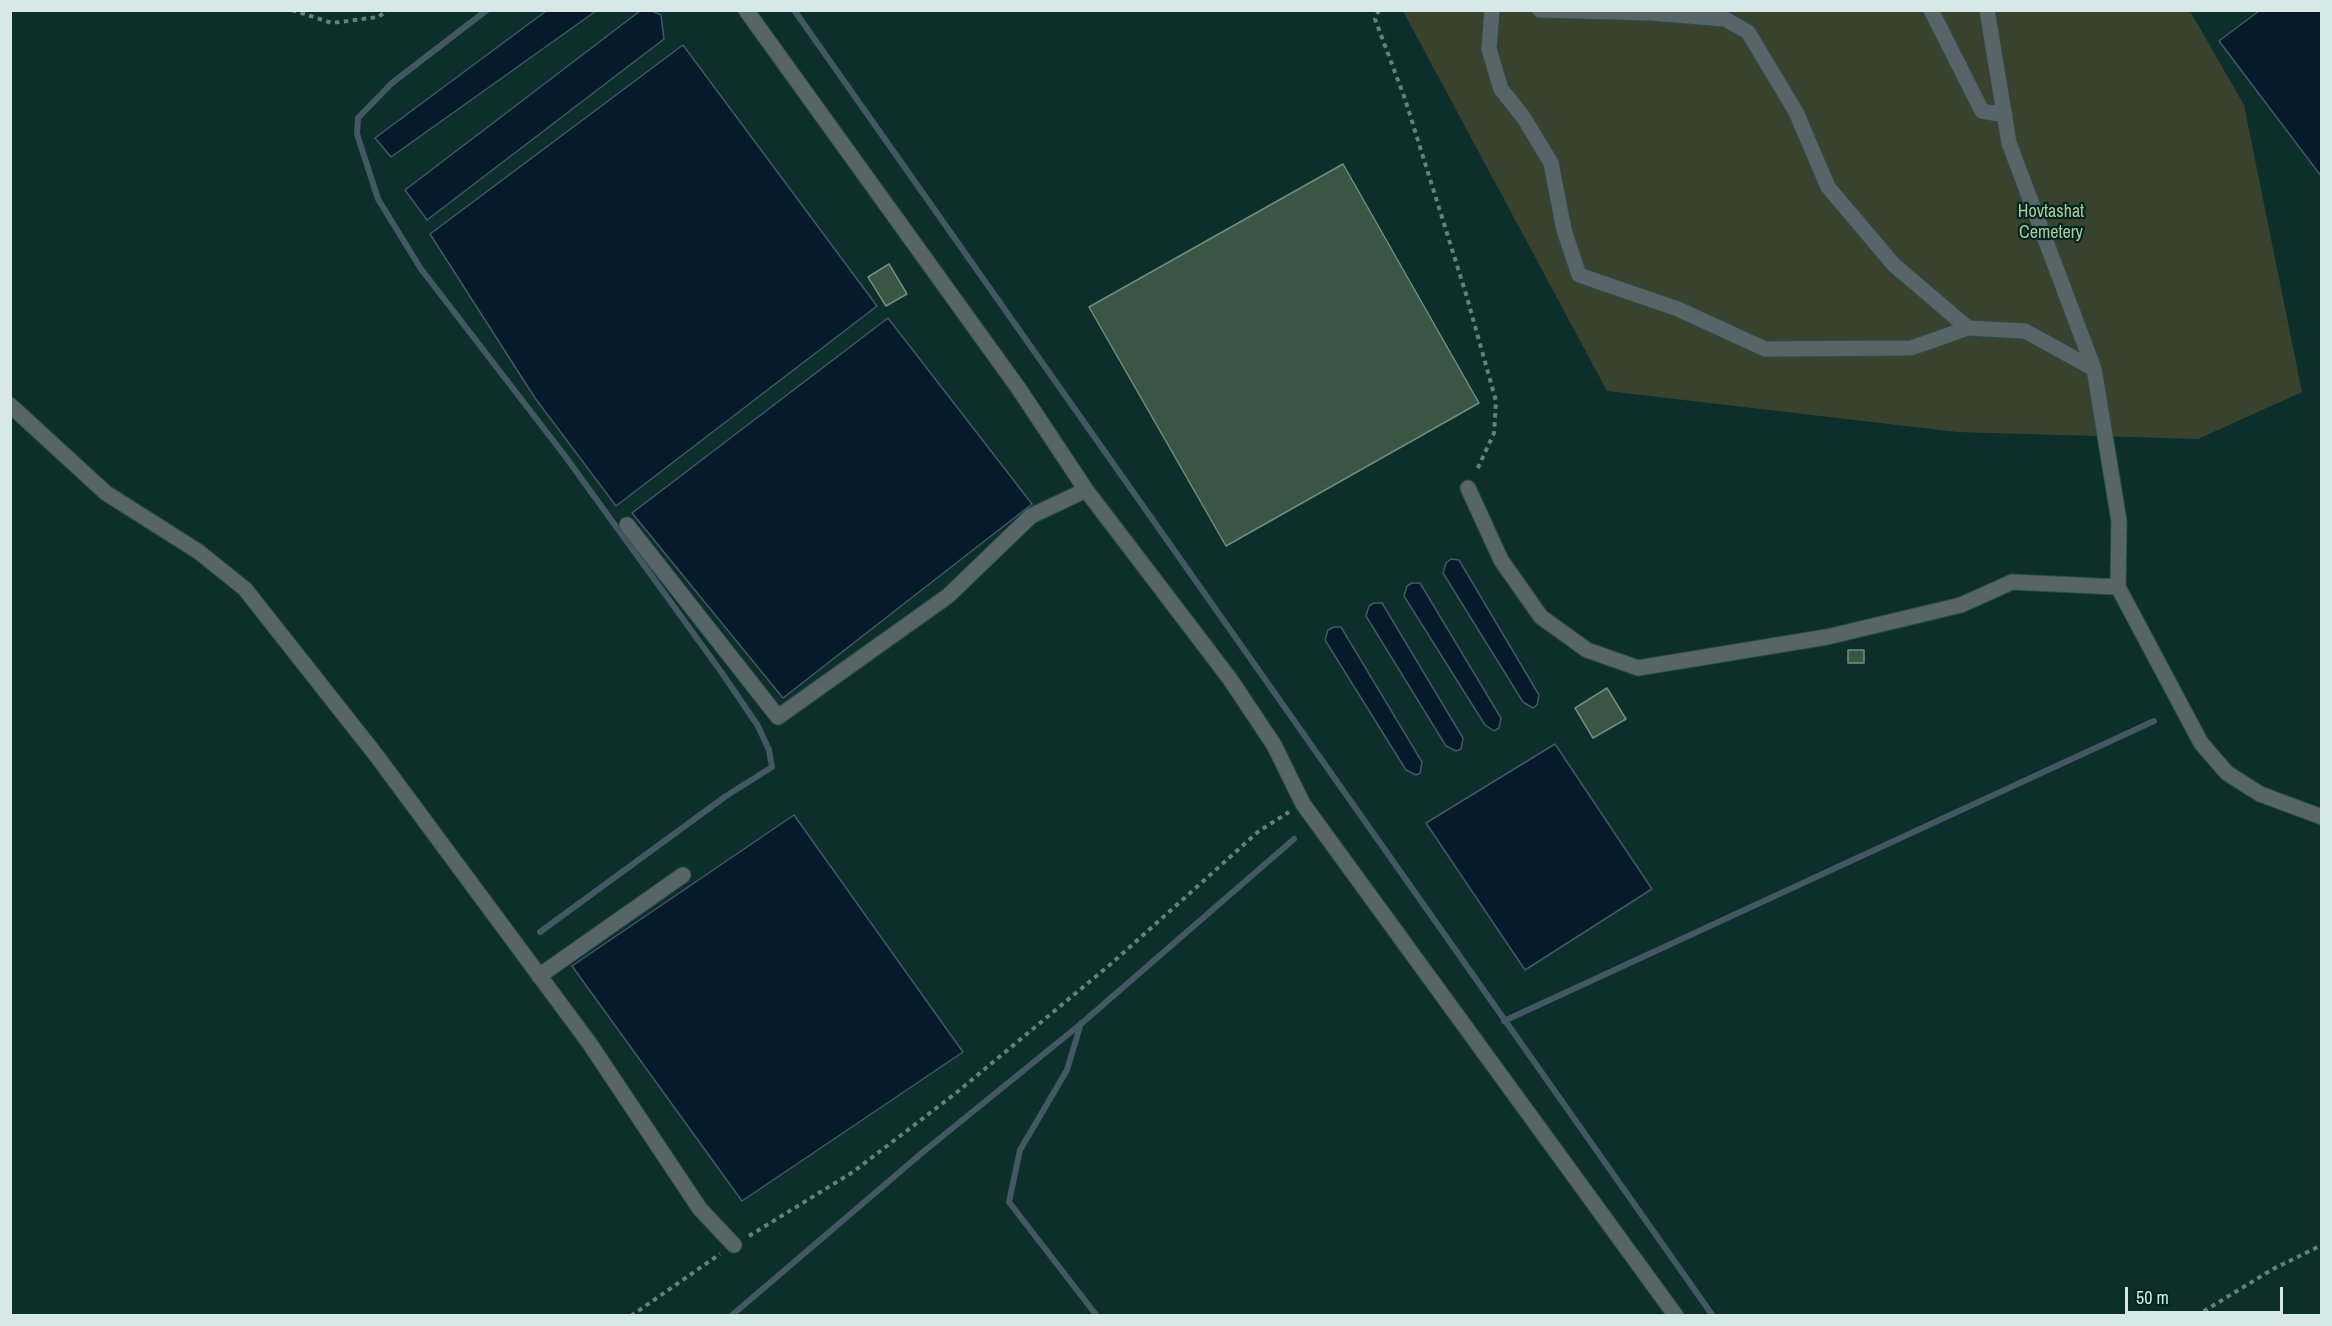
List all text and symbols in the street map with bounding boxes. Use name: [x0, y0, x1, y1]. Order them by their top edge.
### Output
park label: Hovtashat Cemetery: [2018, 201, 2084, 244]
scale bar: [2128, 1275, 2286, 1313]
text: 50 m: [2136, 1285, 2169, 1310]

